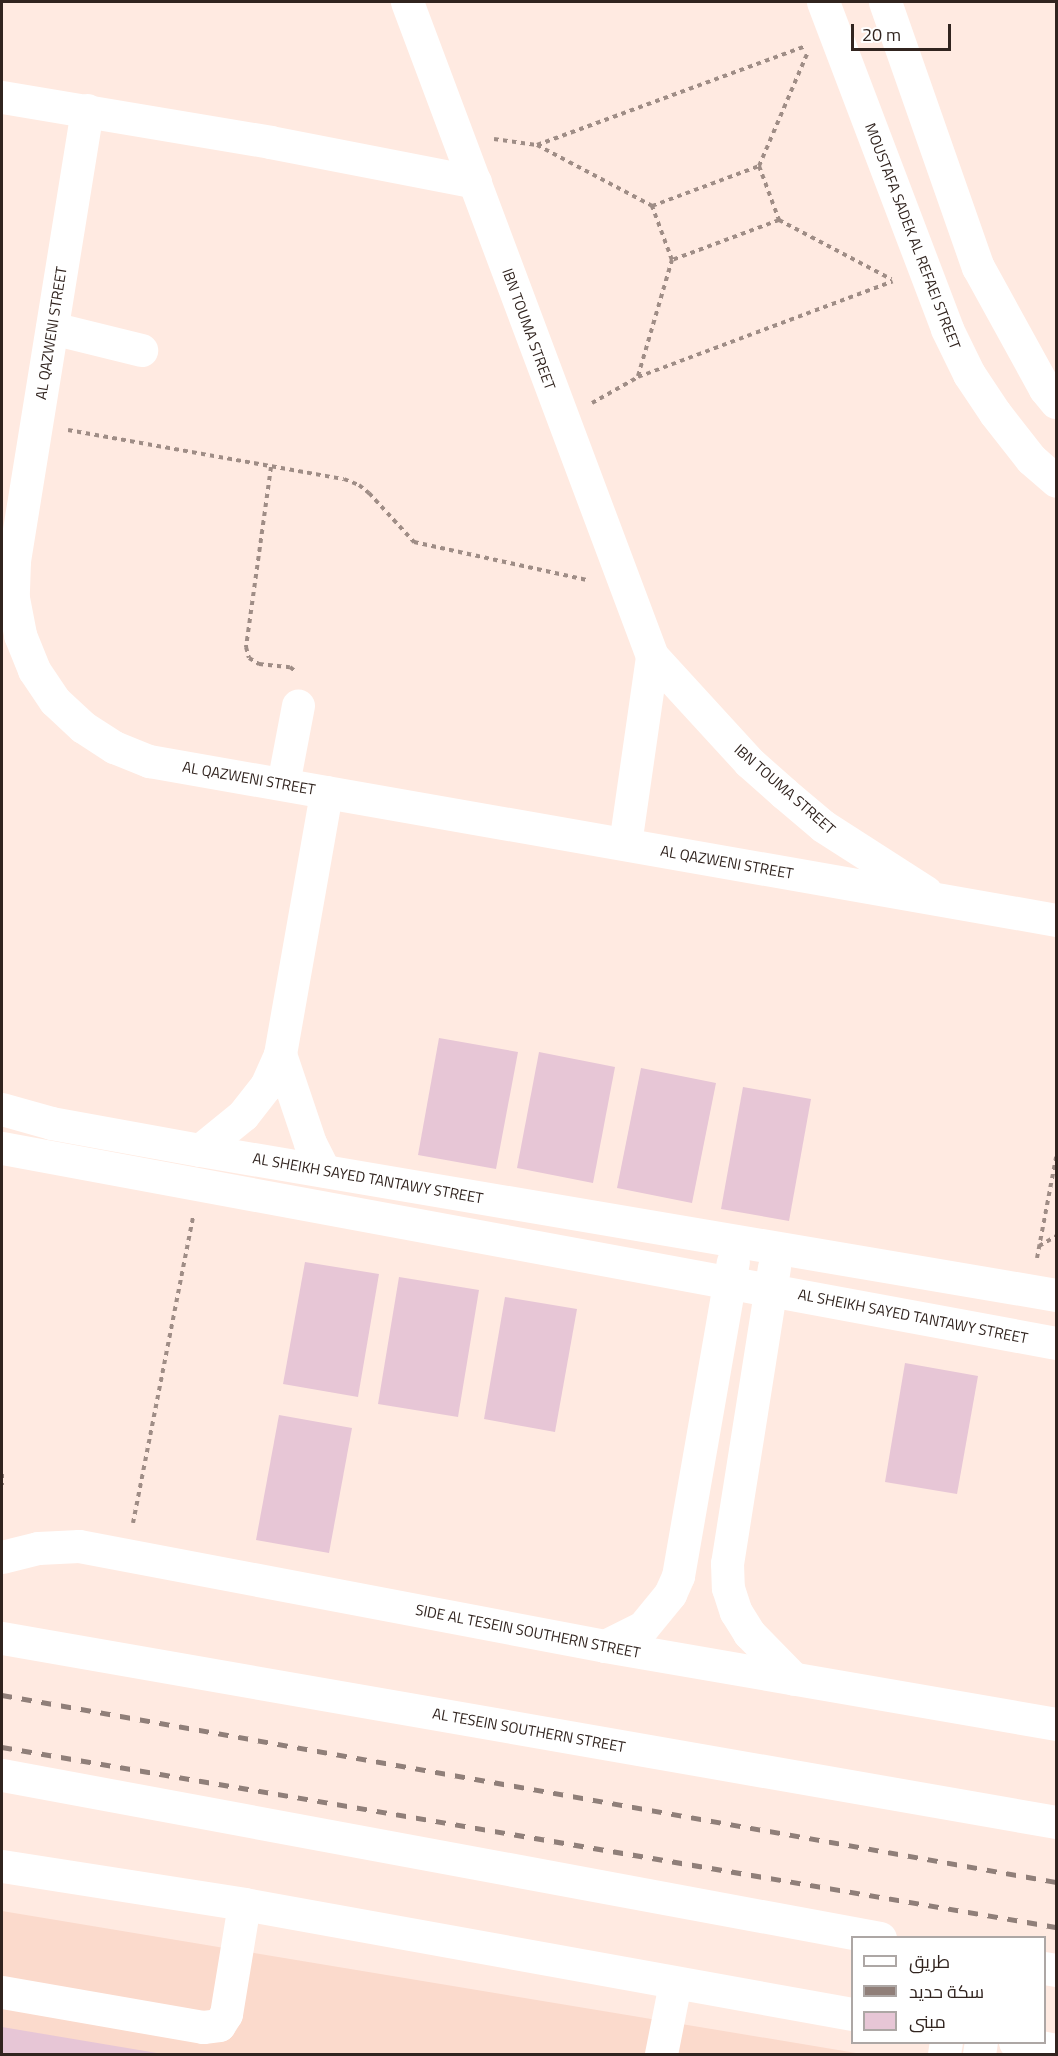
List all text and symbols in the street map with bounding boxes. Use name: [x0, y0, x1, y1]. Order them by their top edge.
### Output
scale bar: [854, 12, 954, 50]
text: 20 m: [862, 21, 901, 48]
street label: MOUSTAFA SADEK AL REFAEI STREET: [861, 120, 965, 352]
street label: AL QAZWENI STREET: [32, 265, 70, 401]
street label: IBN TOUMA STREET: [499, 266, 559, 392]
street label: IBN TOUMA STREET: [731, 740, 839, 838]
street label: AL QAZWENI STREET: [181, 757, 317, 799]
street label: AL QAZWENI STREET: [659, 841, 795, 883]
street label: AL SHEIKH SAYED TANTAWY STREET: [251, 1149, 485, 1207]
street label: AL SHEIKH SAYED TANTAWY STREET: [797, 1285, 1029, 1347]
street label: SIDE AL TESEIN SOUTHERN STREET: [414, 1600, 642, 1662]
street label: AL TESEIN SOUTHERN STREET: [431, 1704, 627, 1756]
legend: [851, 1936, 1046, 2044]
text: طريق: [909, 1948, 950, 1975]
text: سكة حديد: [909, 1978, 984, 2005]
text: مبنى: [909, 2008, 946, 2035]

